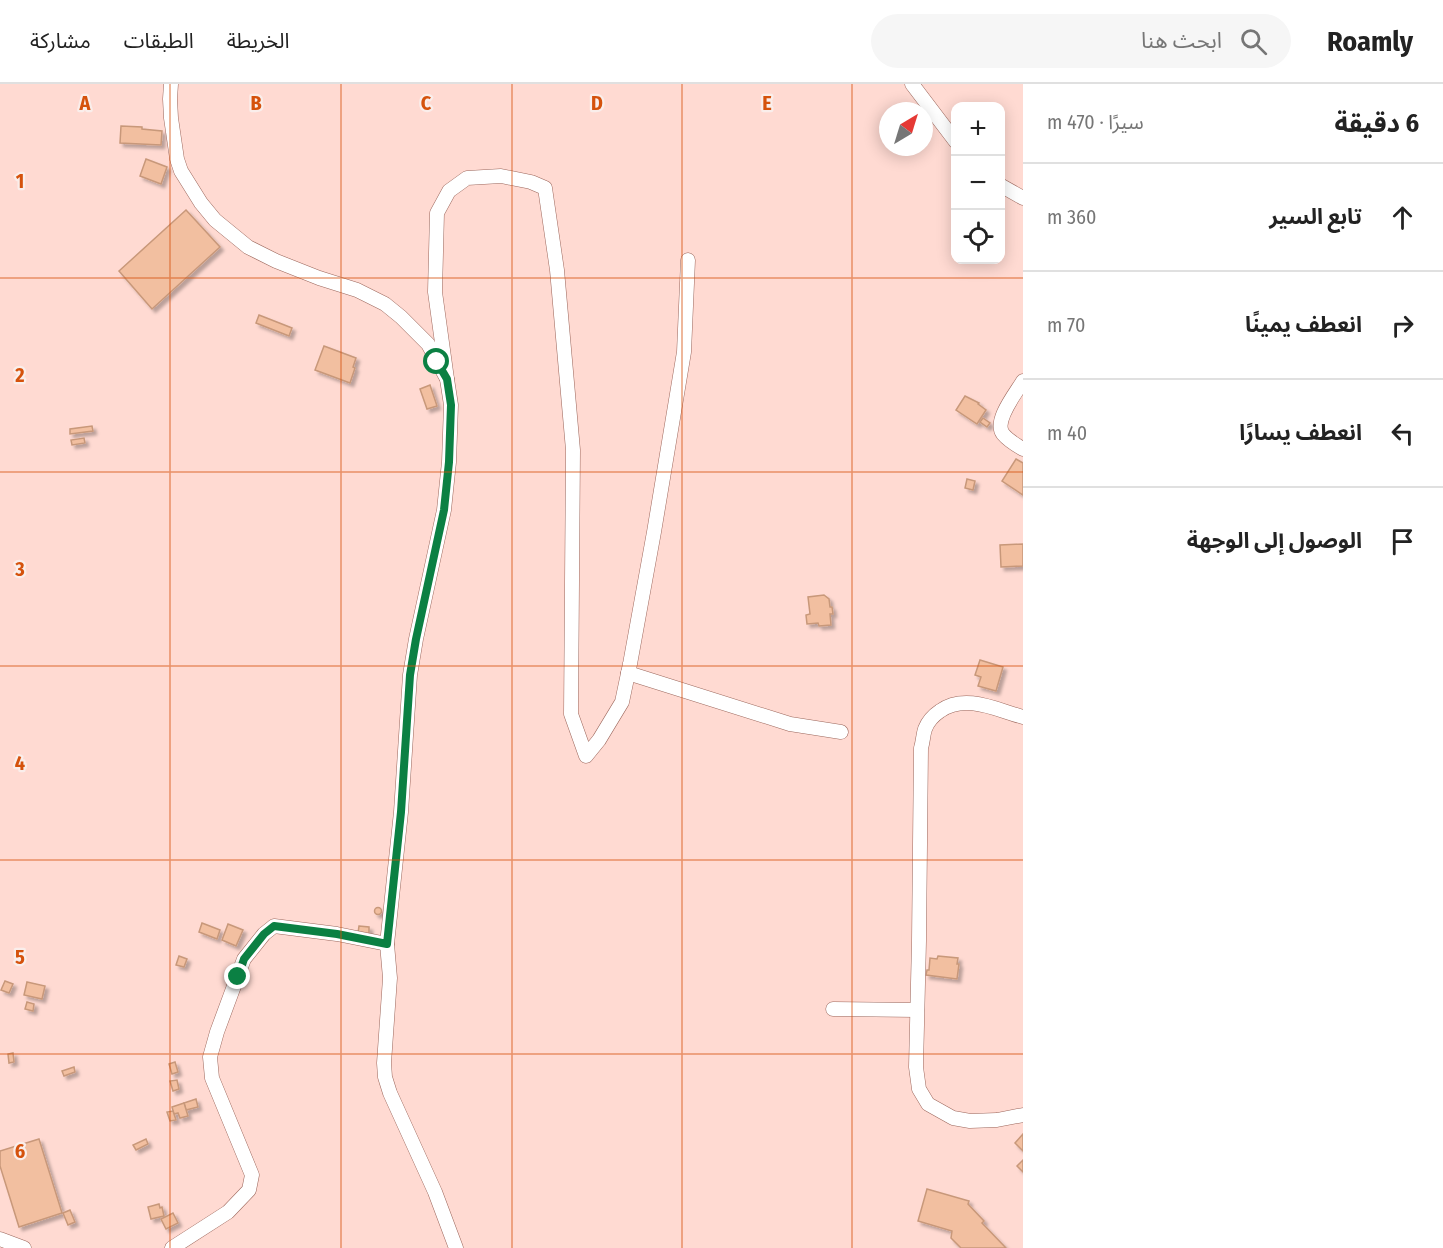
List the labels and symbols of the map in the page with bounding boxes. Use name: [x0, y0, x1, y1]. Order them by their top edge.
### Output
text: A: [79, 91, 92, 115]
text: B: [250, 91, 262, 115]
text: C: [421, 91, 432, 115]
text: D: [591, 91, 603, 115]
text: E: [762, 91, 772, 115]
north arrow: [879, 102, 933, 156]
text: 1: [16, 169, 24, 193]
route start: [423, 348, 449, 374]
text: 2: [14, 363, 25, 387]
text: 3: [14, 557, 25, 581]
text: 4: [15, 751, 25, 775]
text: 5: [15, 945, 25, 969]
route end: [224, 963, 250, 989]
text: 6: [15, 1139, 25, 1163]

